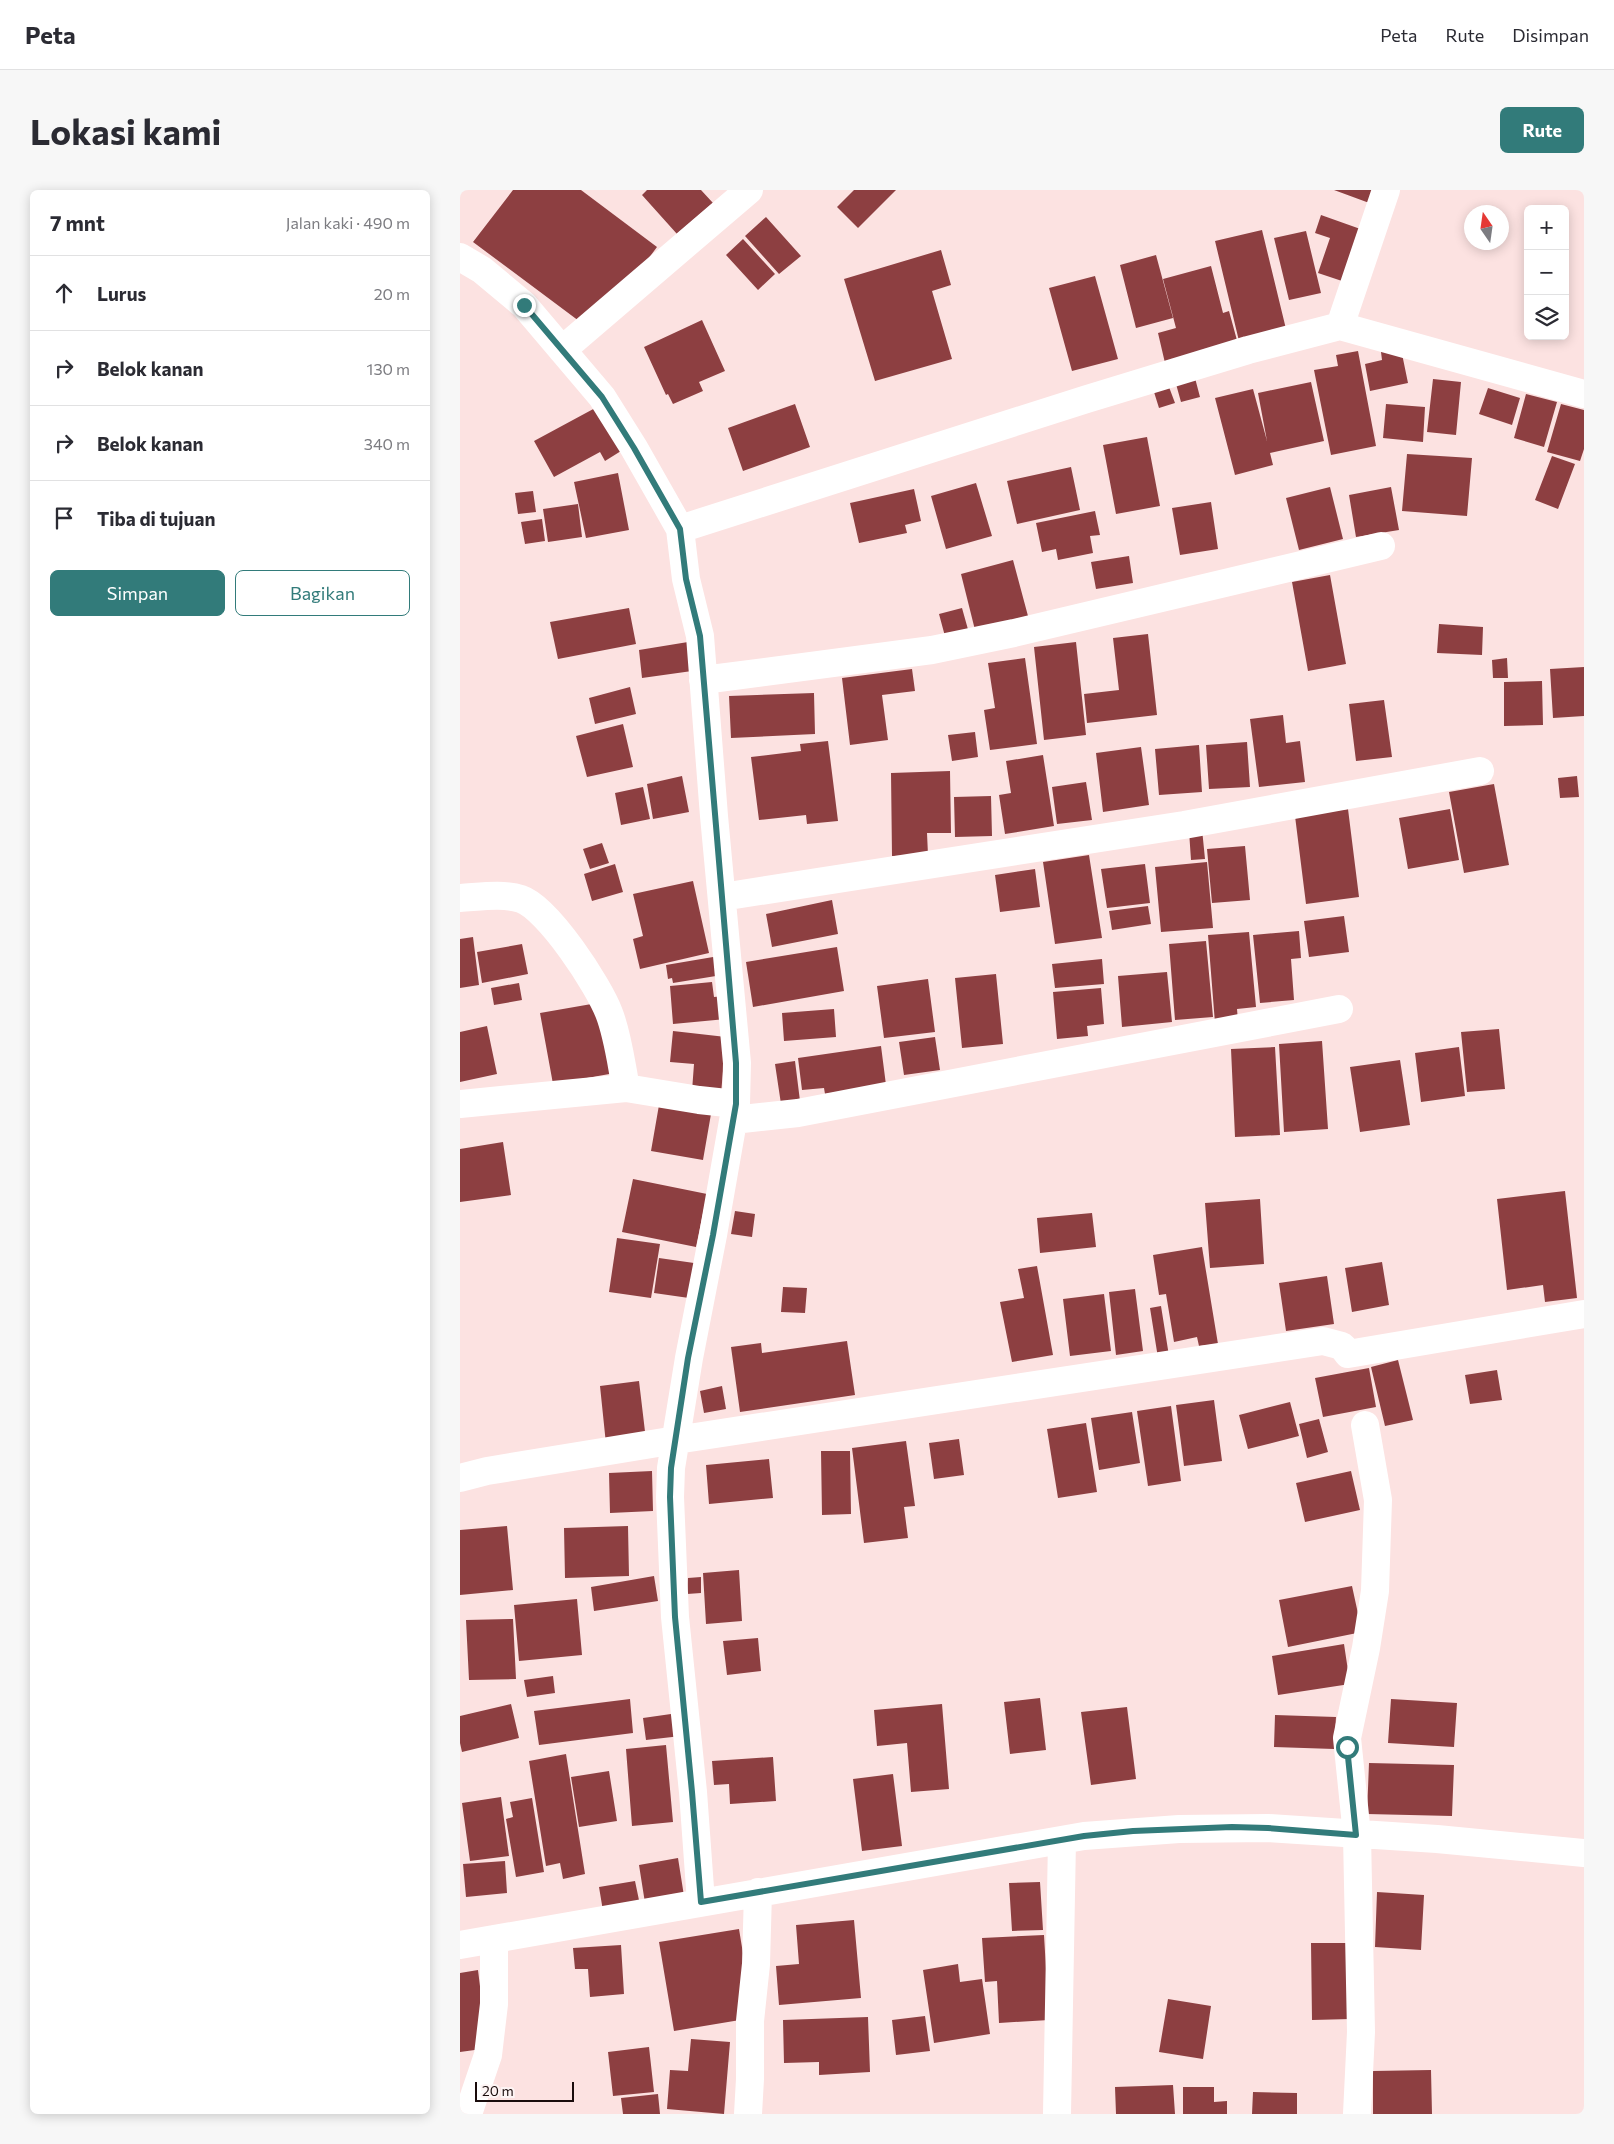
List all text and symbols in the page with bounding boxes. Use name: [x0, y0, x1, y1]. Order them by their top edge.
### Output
text: Peta: [25, 20, 76, 49]
text: Peta: [1380, 24, 1417, 46]
text: Rute: [1445, 24, 1484, 46]
text: Disimpan: [1512, 24, 1589, 46]
button: Rute: [1500, 107, 1584, 153]
text: Lokasi kami: [30, 109, 221, 152]
north arrow: [1464, 205, 1509, 250]
map controls: [1524, 205, 1569, 340]
button: +: [1524, 205, 1569, 250]
text: 7 mnt: [50, 210, 105, 235]
text: Jalan kaki · 490 m: [286, 213, 410, 232]
button: −: [1524, 250, 1569, 295]
icon: ahead: [50, 279, 78, 307]
text: Lurus: [97, 282, 146, 305]
text: 20 m: [374, 284, 410, 303]
route end: [513, 294, 536, 317]
button: layers: [1524, 295, 1569, 340]
icon: right: [50, 354, 78, 382]
text: Belok kanan: [97, 357, 204, 380]
text: 130 m: [367, 359, 410, 378]
icon: right: [50, 429, 78, 457]
text: Belok kanan: [97, 432, 204, 455]
text: 340 m: [364, 434, 410, 453]
icon: arrive: [50, 504, 78, 532]
text: Tiba di tujuan: [97, 507, 215, 530]
button: Simpan: [50, 570, 225, 616]
button: Bagikan: [235, 570, 410, 616]
route start: [1336, 1736, 1359, 1759]
scale bar: [475, 2079, 574, 2102]
text: 20 m: [482, 2082, 514, 2099]

